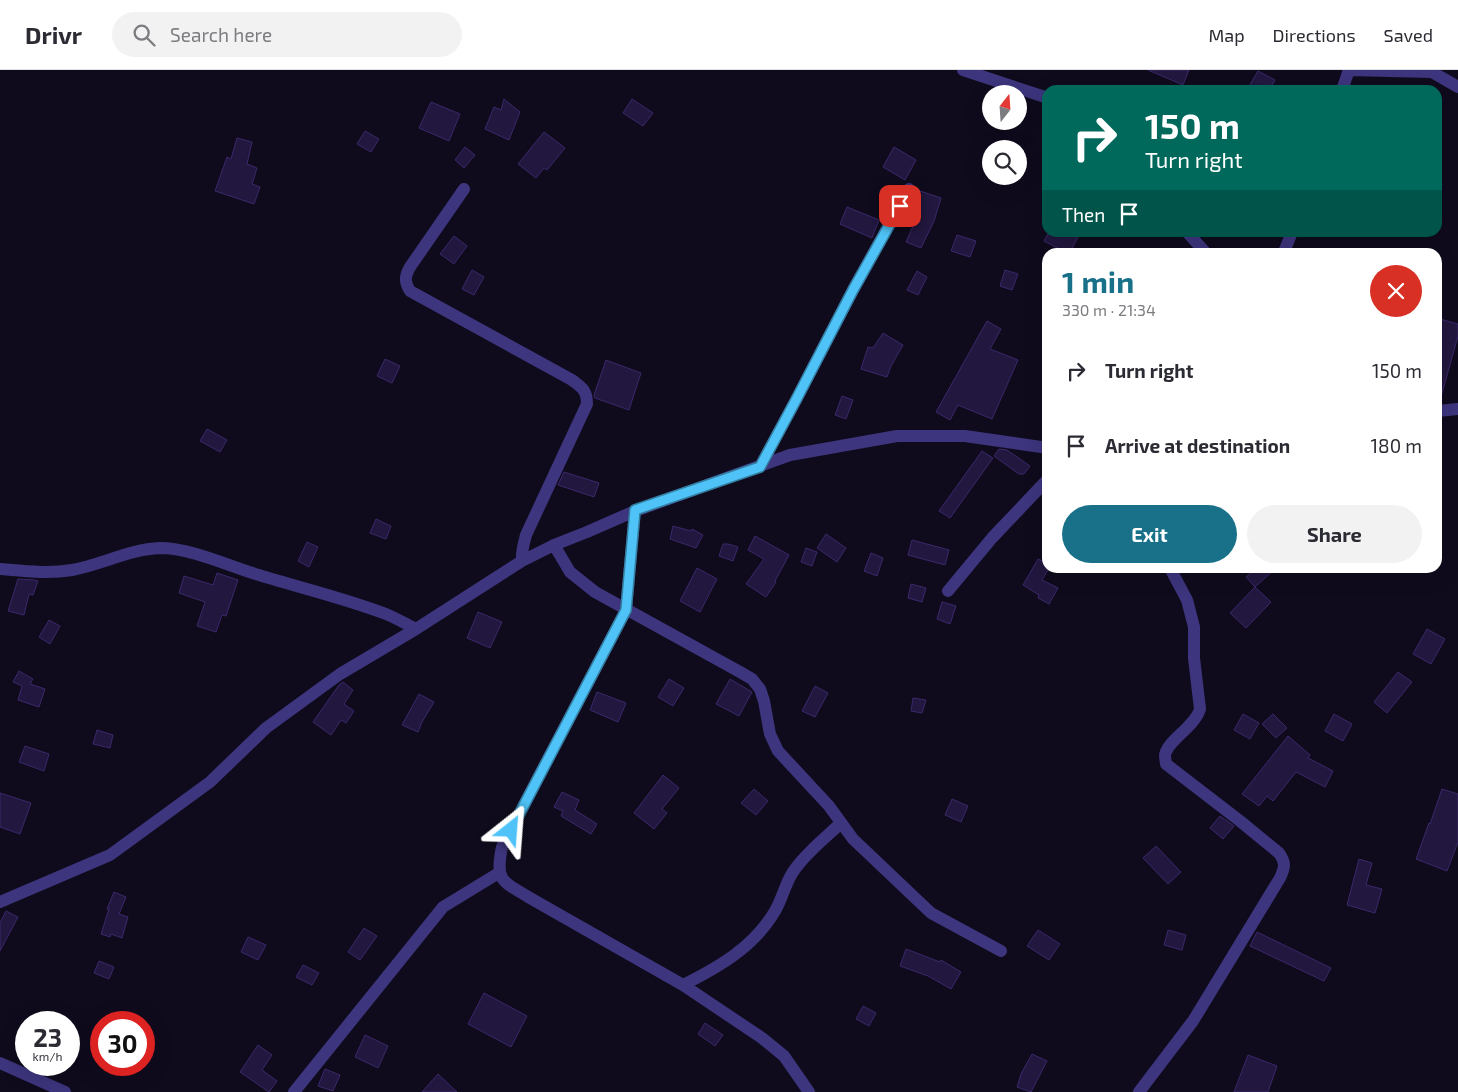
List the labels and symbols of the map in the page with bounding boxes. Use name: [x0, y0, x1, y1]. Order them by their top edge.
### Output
north arrow: [982, 85, 1028, 130]
pin: [879, 185, 921, 227]
position arrow: [484, 803, 536, 855]
speed limit sign: 30: [90, 1011, 155, 1076]

